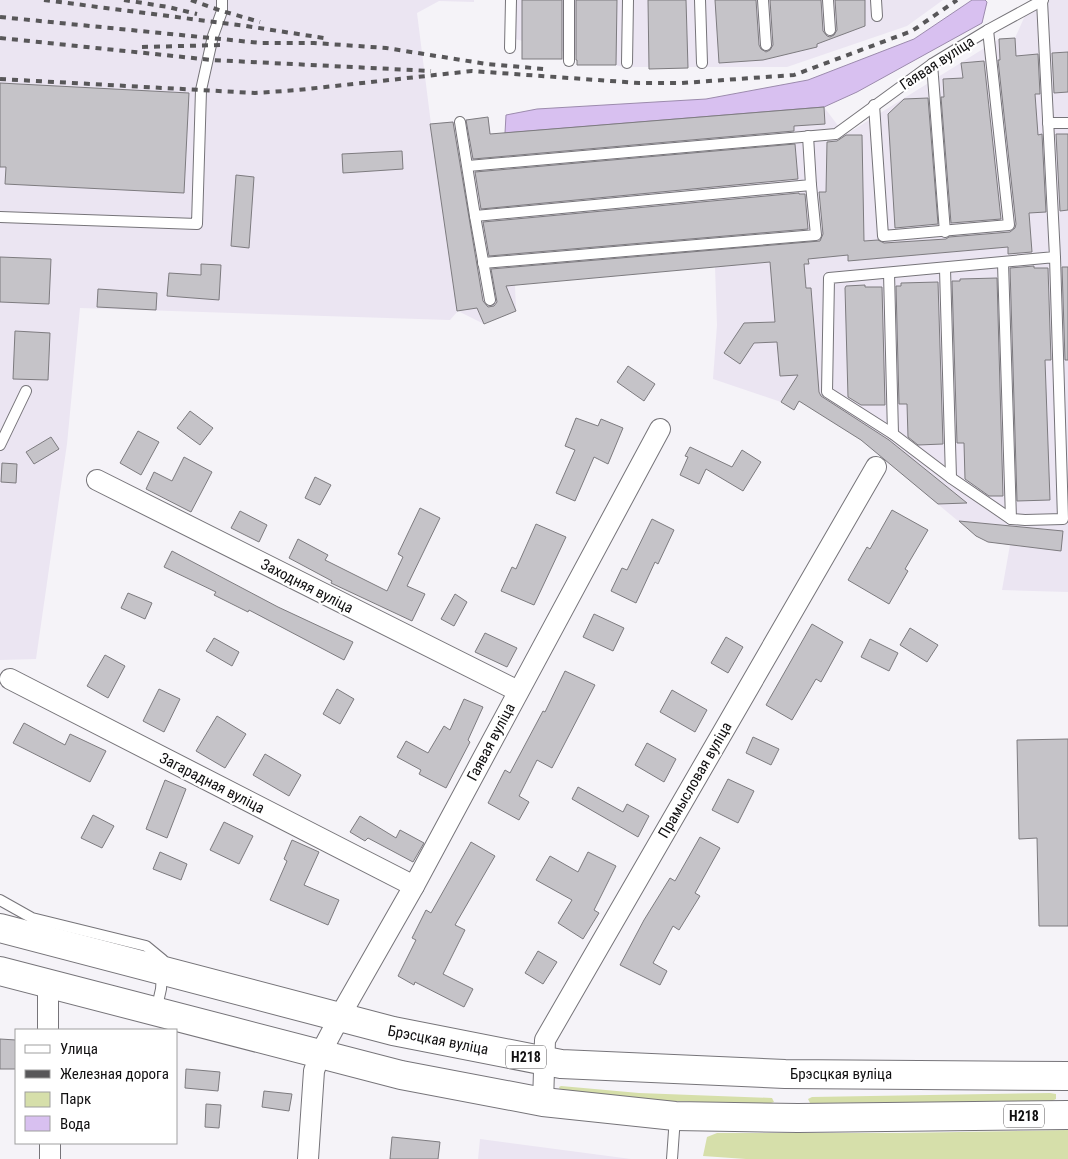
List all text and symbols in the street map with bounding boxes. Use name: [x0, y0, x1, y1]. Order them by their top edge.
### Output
street label: Гаявая вуліца: [896, 32, 978, 94]
street label: Заходняя вуліца: [258, 555, 356, 617]
street label: Гаявая вуліца: [463, 700, 519, 784]
street label: Прамысловая вуліца: [654, 719, 736, 841]
street label: Загарадная вуліца: [157, 749, 267, 817]
street label: Брэсцкая вуліца: [386, 1021, 490, 1059]
legend: [15, 1029, 178, 1144]
text: Улица: [60, 1040, 98, 1058]
road number: Н218: [506, 1046, 546, 1068]
text: Железная дорога: [60, 1065, 169, 1083]
street label: Брэсцкая вуліца: [790, 1065, 892, 1083]
text: Парк: [60, 1090, 91, 1108]
road number: Н218: [1004, 1104, 1044, 1128]
text: Вода: [60, 1115, 90, 1133]

